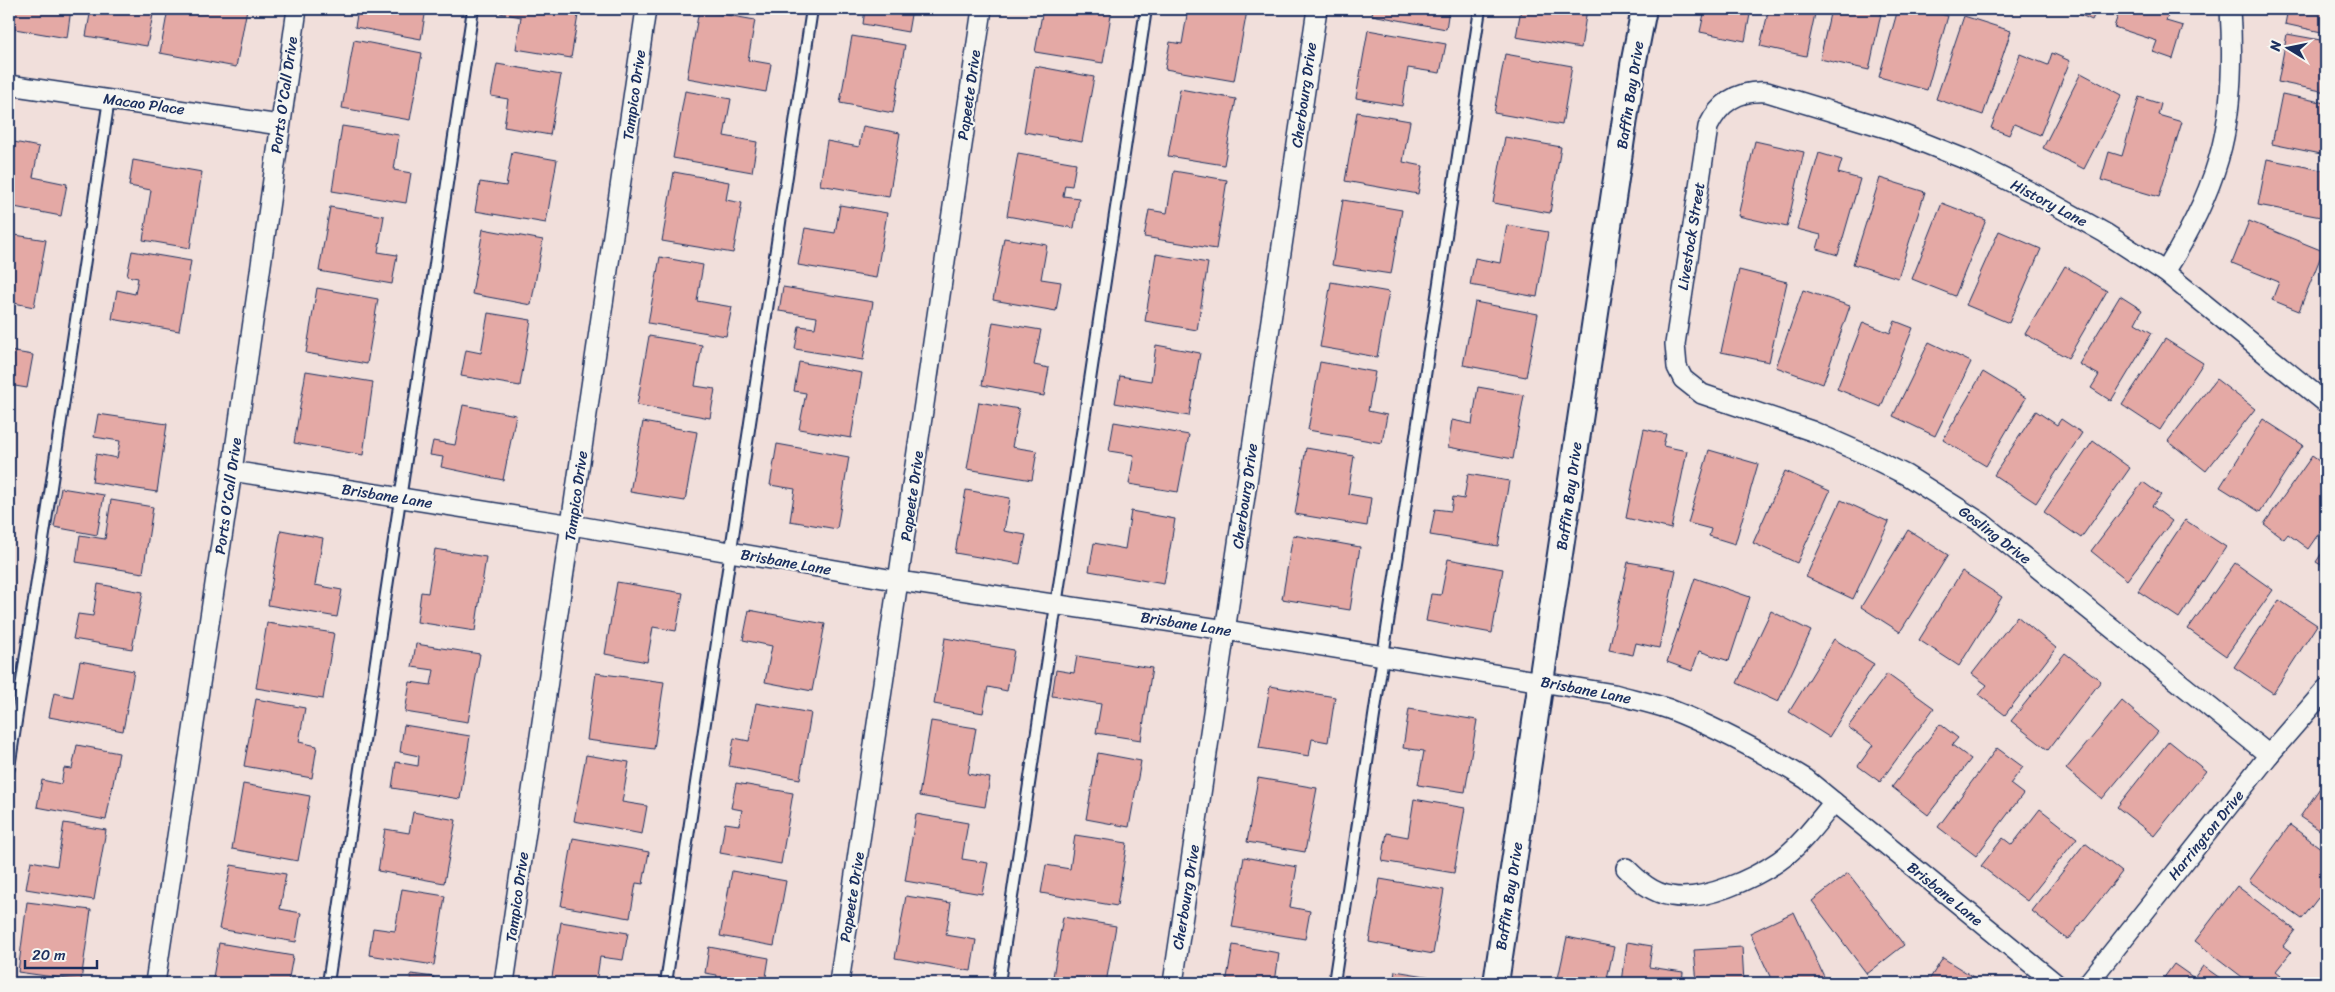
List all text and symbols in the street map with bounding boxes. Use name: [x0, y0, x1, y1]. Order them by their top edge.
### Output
north arrow: [2262, 22, 2312, 72]
street label: Ports O'Call Drive: [263, 35, 305, 155]
street label: Baffin Bay Drive: [1609, 39, 1651, 151]
text: N: [2262, 39, 2289, 54]
street label: Cherbourg Drive: [1284, 40, 1324, 149]
street label: Tampico Drive: [615, 48, 653, 142]
street label: Papeete Drive: [950, 48, 988, 142]
street label: Macao Place: [102, 85, 187, 123]
street label: History Lane: [2006, 172, 2092, 234]
street label: Livestock Street: [1670, 180, 1712, 292]
street label: Ports O'Call Drive: [207, 436, 249, 556]
street label: Baffin Bay Drive: [1549, 440, 1590, 552]
street label: Cherbourg Drive: [1225, 441, 1265, 550]
street label: Tampico Drive: [557, 449, 595, 543]
street label: Papeete Drive: [893, 449, 931, 543]
street label: Brisbane Lane: [340, 476, 435, 516]
street label: Gosling Drive: [1953, 499, 2037, 571]
street label: Brisbane Lane: [739, 541, 834, 583]
street label: Brisbane Lane: [1139, 604, 1234, 644]
street label: Brisbane Lane: [1539, 668, 1634, 712]
street label: Harrington Drive: [2161, 784, 2251, 886]
street label: Baffin Bay Drive: [1488, 840, 1530, 952]
street label: Cherbourg Drive: [1165, 842, 1207, 952]
street label: Tampico Drive: [498, 850, 536, 944]
street label: Papeete Drive: [832, 850, 872, 944]
street label: Brisbane Lane: [1901, 855, 1989, 933]
scale bar: [25, 937, 98, 969]
text: 20 m: [32, 942, 66, 968]

